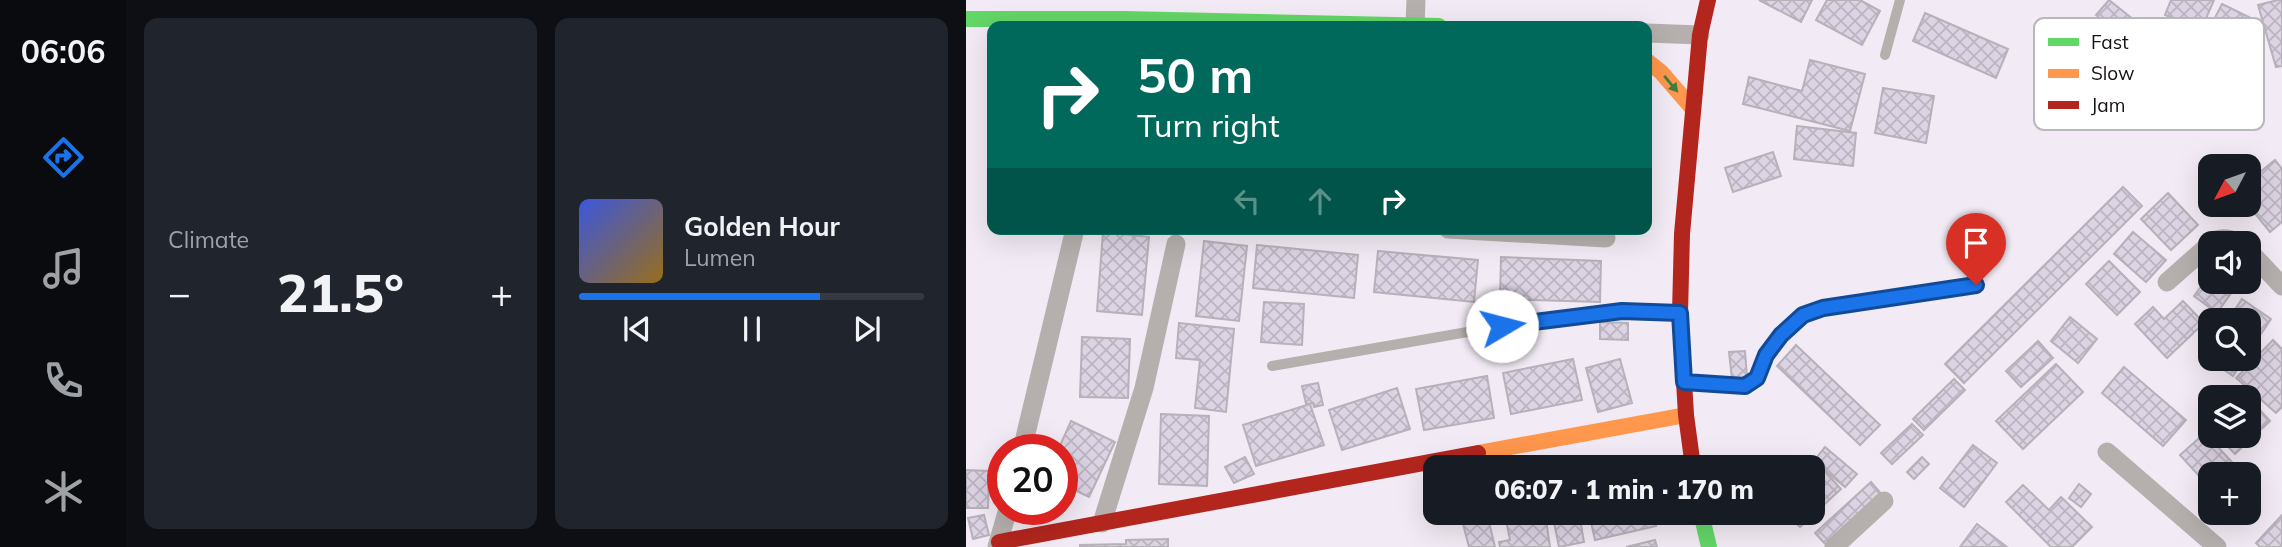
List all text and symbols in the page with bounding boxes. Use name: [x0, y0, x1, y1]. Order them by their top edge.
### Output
legend: [2034, 18, 2264, 130]
text: Fast: [2091, 30, 2129, 54]
text: 06:06: [21, 31, 105, 71]
text: 50 m: [1137, 44, 1253, 105]
icon: right: [1022, 49, 1113, 140]
text: Slow: [2091, 61, 2135, 85]
one-way arrow: [1663, 76, 1678, 93]
text: Jam: [2091, 93, 2125, 117]
text: Turn right: [1137, 105, 1280, 145]
icon: directions: [39, 133, 88, 182]
north arrow: [2198, 154, 2261, 217]
map controls: [2198, 154, 2261, 525]
icon: left: [1228, 182, 1266, 220]
icon: ahead: [1301, 182, 1339, 220]
icon: right: [1374, 182, 1412, 220]
text: Golden Hour: [684, 210, 840, 243]
pin: [1946, 213, 2006, 285]
icon: arrive: [1957, 224, 1995, 262]
text: Climate: [168, 225, 249, 254]
button: sound: [2198, 231, 2261, 294]
text: Lumen: [684, 243, 756, 272]
icon: music: [39, 244, 88, 293]
text: 21.5°: [277, 260, 404, 325]
text: −: [168, 269, 191, 317]
text: +: [490, 269, 513, 317]
position arrow: [1465, 289, 1539, 363]
button: search: [2198, 308, 2261, 371]
icon: previous: [618, 310, 656, 348]
icon: pause: [733, 310, 771, 348]
icon: next: [848, 310, 886, 348]
icon: phone: [39, 356, 88, 405]
button: layers: [2198, 385, 2261, 448]
speed limit sign: 20: [987, 434, 1078, 525]
button: +: [2198, 462, 2261, 525]
icon: climate: [39, 467, 88, 516]
text: 06:07 · 1 min · 170 m: [1494, 473, 1754, 506]

